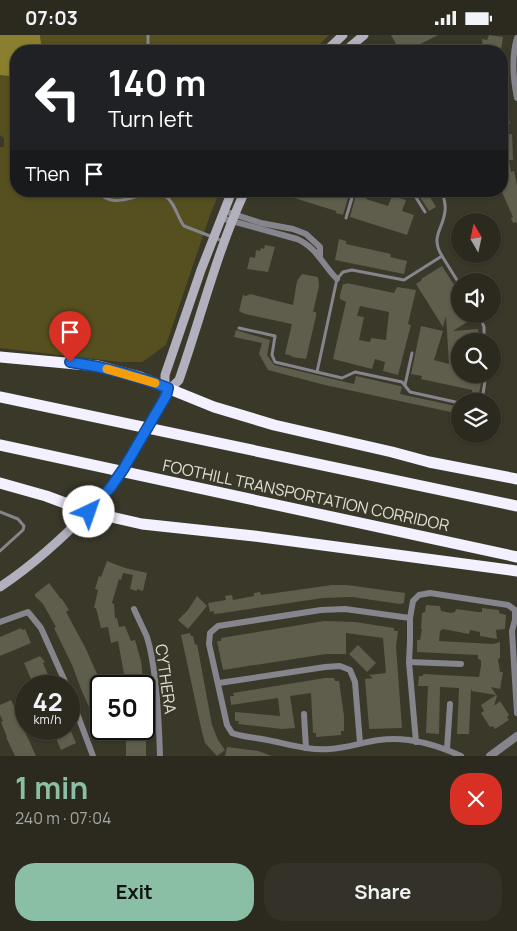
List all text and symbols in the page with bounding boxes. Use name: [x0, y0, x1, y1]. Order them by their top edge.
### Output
text: 07:03: [25, 5, 78, 31]
text: 140 m: [108, 59, 206, 107]
icon: left: [25, 65, 90, 130]
text: Turn left: [108, 104, 193, 134]
icon: arrive: [80, 160, 108, 188]
text: Then: [25, 161, 70, 187]
north arrow: [451, 213, 501, 263]
map controls: [451, 213, 501, 443]
button: sound: [451, 273, 501, 323]
pin: [49, 311, 91, 362]
icon: arrive: [56, 318, 84, 346]
button: search: [451, 333, 501, 383]
button: layers: [451, 393, 501, 443]
street label: FOOTHILL TRANSPORTATION CORRIDOR: [161, 454, 451, 536]
position arrow: [62, 485, 114, 537]
street label: CYTHERA: [150, 643, 182, 715]
speed limit sign: 50: [90, 675, 155, 740]
text: 42: [32, 684, 63, 719]
text: km/h: [34, 711, 61, 728]
text: 1 min: [15, 767, 88, 808]
button: close: [450, 773, 502, 825]
text: 240 m · 07:04: [15, 807, 112, 829]
button: Exit: [15, 863, 254, 921]
button: Share: [264, 863, 502, 921]

